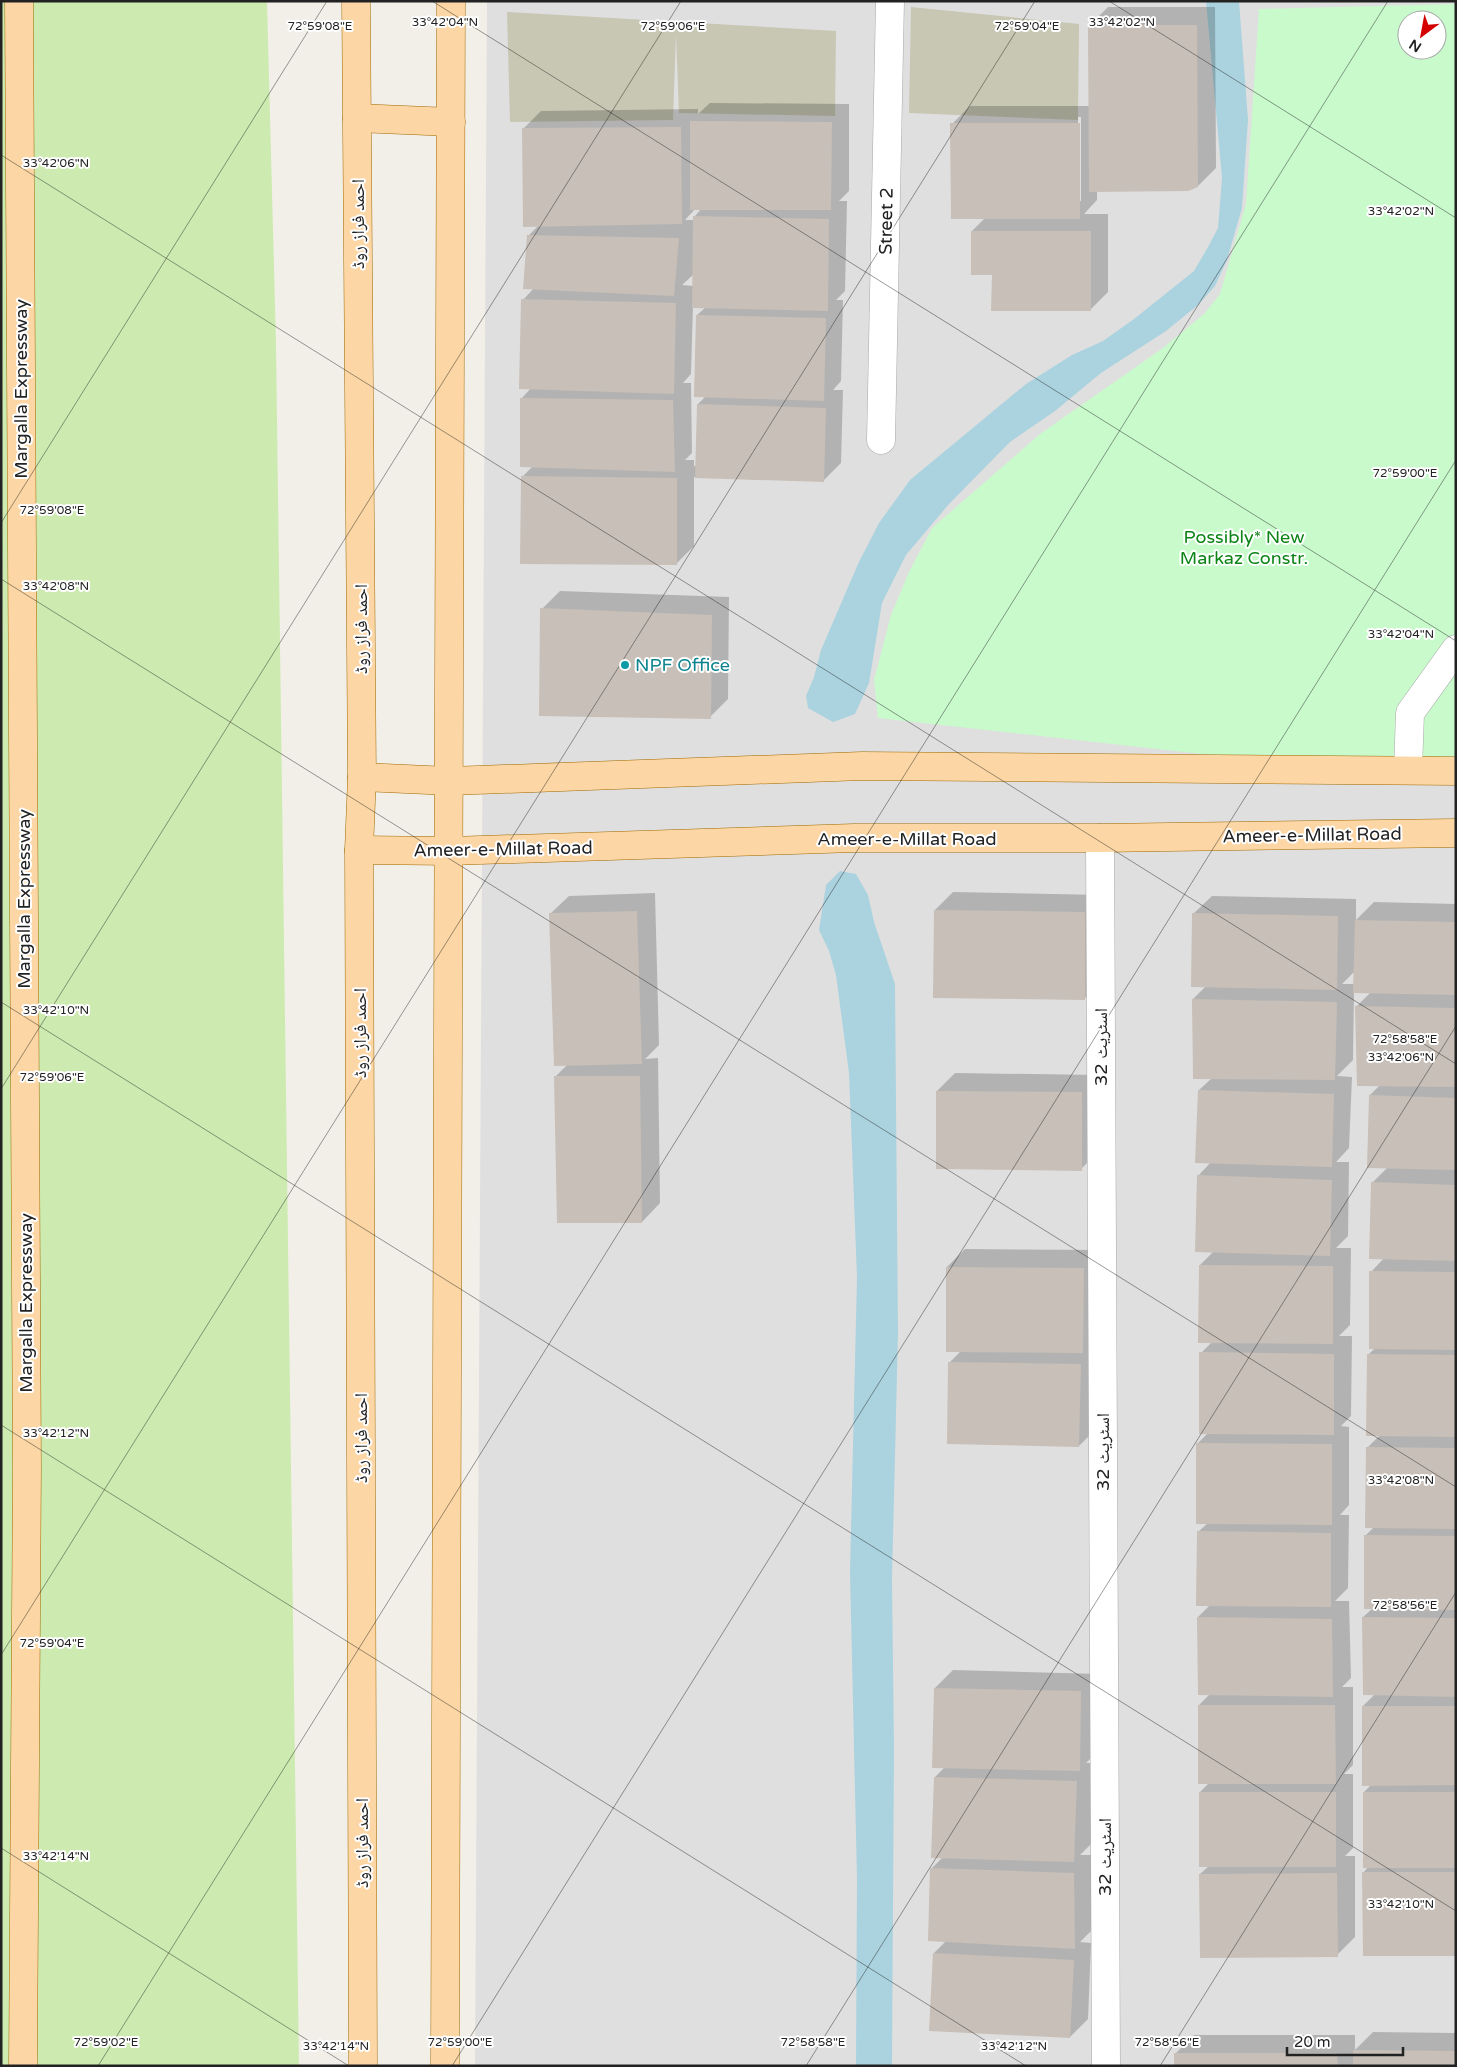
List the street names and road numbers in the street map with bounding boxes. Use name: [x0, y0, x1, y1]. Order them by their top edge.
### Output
street label: احمد فراز روڈ: [347, 179, 369, 269]
street label: Street 2: [874, 187, 898, 255]
street label: Margalla Expressway: [10, 299, 32, 479]
street label: احمد فراز روڈ: [350, 584, 372, 674]
street label: Margalla Expressway: [13, 809, 35, 989]
street label: Ameer-e-Millat Road: [1222, 822, 1402, 848]
street label: Ameer-e-Millat Road: [817, 828, 997, 850]
street label: Ameer-e-Millat Road: [413, 836, 593, 862]
street label: احمد فراز روڈ: [349, 988, 371, 1078]
street label: اسٹریٹ 32: [1090, 1008, 1112, 1086]
street label: Margalla Expressway: [15, 1213, 37, 1393]
street label: احمد فراز روڈ: [350, 1393, 372, 1483]
street label: اسٹریٹ 32: [1092, 1413, 1114, 1491]
street label: احمد فراز روڈ: [351, 1798, 373, 1888]
street label: اسٹریٹ 32: [1094, 1818, 1116, 1896]

